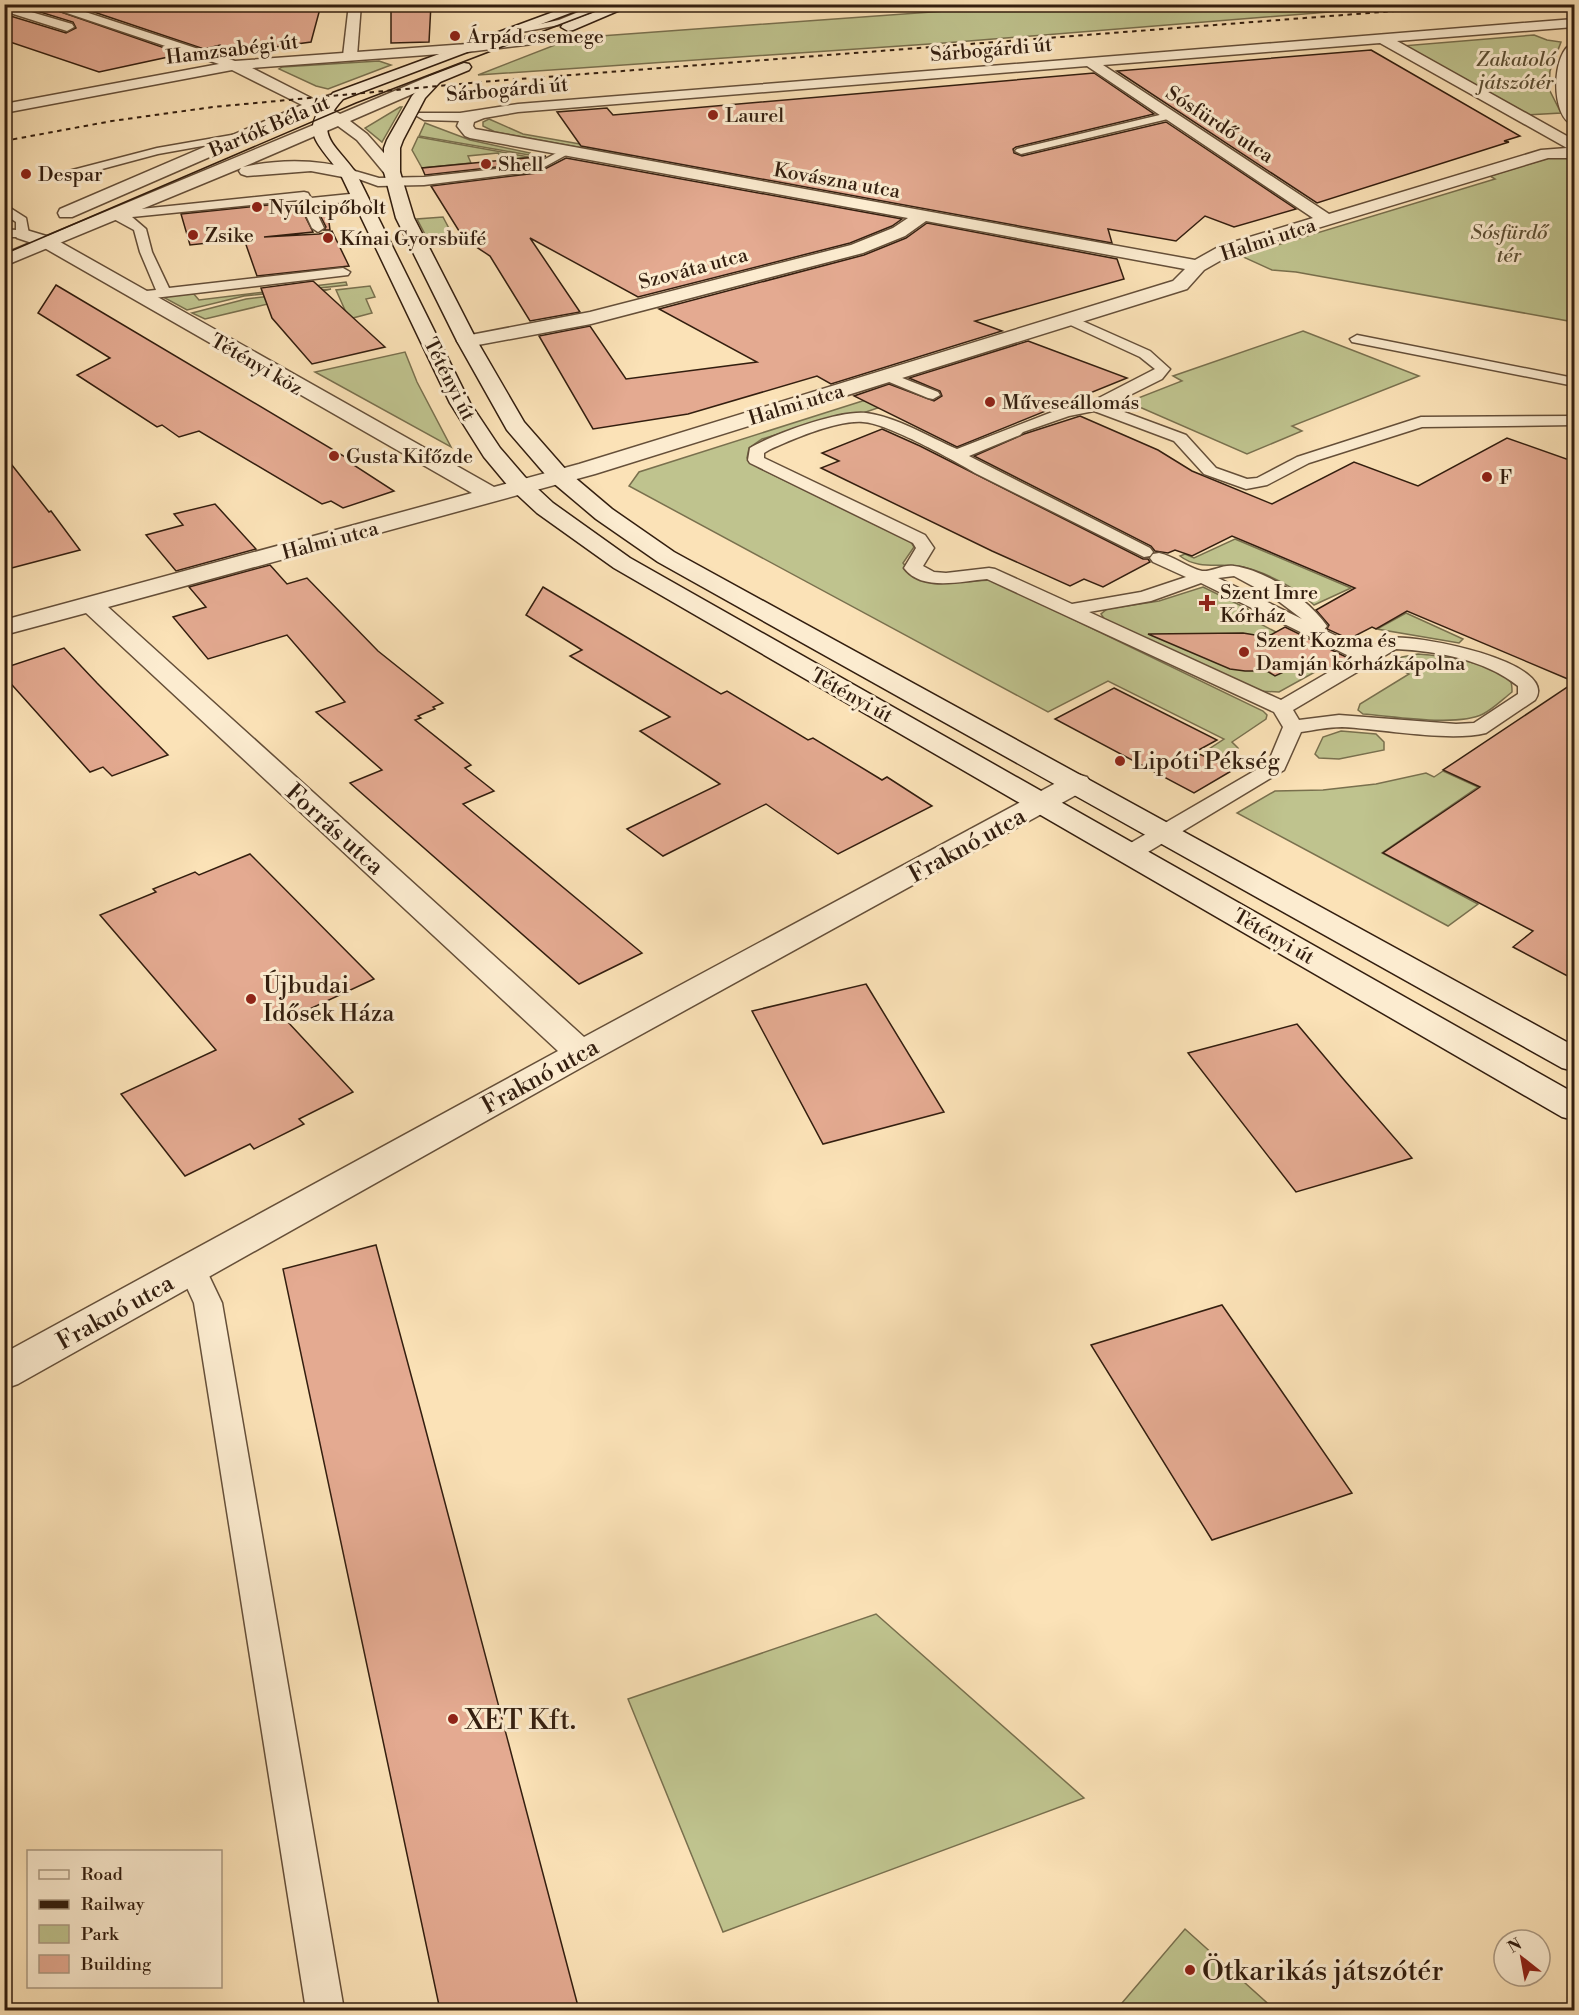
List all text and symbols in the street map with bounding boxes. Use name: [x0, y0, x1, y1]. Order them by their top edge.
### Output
place label: Árpád csemege: [466, 24, 604, 50]
marker: Árpád csemege: [448, 29, 462, 43]
street label: Hamzsabégi út: [165, 30, 300, 71]
street label: Sárbogárdi út: [929, 33, 1053, 68]
park label: Zakatoló játszótér: [1475, 48, 1557, 96]
street label: Sárbogárdi út: [445, 73, 569, 108]
street label: Sósfürdő utca: [1160, 81, 1279, 170]
street label: Bartók Béla út: [204, 91, 334, 164]
place label: Laurel: [725, 104, 784, 129]
marker: Laurel: [706, 108, 720, 122]
place label: Shell: [498, 153, 543, 178]
marker: Shell: [479, 157, 493, 171]
street label: Kovászna utca: [771, 158, 903, 205]
place label: Despar: [38, 163, 103, 188]
marker: Despar: [19, 167, 33, 181]
place label: Nyúlcipőbolt: [269, 196, 386, 221]
marker: Nyúlcipőbolt: [250, 200, 264, 214]
street label: Halmi utca: [1218, 213, 1320, 268]
park label: Sósfürdő tér: [1471, 221, 1550, 269]
place label: Zsike: [205, 224, 254, 249]
place label: Kínai Gyorsbüfé: [340, 227, 486, 252]
marker: Zsike: [186, 228, 200, 242]
marker: Kínai Gyorsbüfé: [321, 231, 335, 245]
street label: Szováta utca: [636, 243, 752, 296]
street label: Tétényi köz: [206, 329, 307, 402]
street label: Tétényi út: [417, 334, 480, 425]
street label: Halmi utca: [746, 379, 848, 432]
place label: Műveseállomás: [1002, 391, 1139, 416]
marker: Műveseállomás: [983, 395, 997, 409]
place label: Gusta Kifőzde: [346, 445, 473, 470]
marker: Gusta Kifőzde: [327, 449, 341, 463]
place label: F: [1499, 466, 1512, 491]
marker: F: [1480, 470, 1494, 484]
street label: Halmi utca: [279, 516, 382, 566]
place label: Szent Imre Kórház: [1220, 581, 1318, 629]
marker: Szent Imre Kórház: [1198, 594, 1216, 612]
place label: Szent Kozma és Damján kórházkápolna: [1256, 629, 1466, 677]
marker: Szent Kozma és Damján kórházkápolna: [1237, 645, 1251, 659]
street label: Tétényi út: [806, 664, 897, 729]
place label: Lipóti Pékség: [1132, 747, 1280, 777]
marker: Lipóti Pékség: [1113, 754, 1127, 768]
street label: Forrás utca: [279, 778, 390, 882]
street label: Fraknó utca: [904, 801, 1032, 890]
street label: Tétényi út: [1228, 904, 1318, 971]
place label: Újbudai Idősek Háza: [263, 969, 395, 1029]
marker: Újbudai Idősek Háza: [244, 992, 258, 1006]
street label: Fraknó utca: [477, 1032, 605, 1121]
street label: Fraknó utca: [52, 1268, 180, 1357]
place label: XET Kft.: [464, 1703, 576, 1738]
marker: XET Kft.: [446, 1712, 460, 1726]
legend: [27, 1850, 222, 1988]
text: Road: [81, 1863, 124, 1886]
text: Railway: [81, 1893, 145, 1916]
text: Park: [81, 1923, 120, 1946]
north arrow: [1492, 1928, 1552, 1988]
text: N: [1504, 1934, 1526, 1958]
text: Building: [80, 1953, 152, 1976]
place label: Ötkarikás játszótér: [1202, 1953, 1444, 1989]
marker: Ötkarikás játszótér: [1183, 1963, 1197, 1977]

